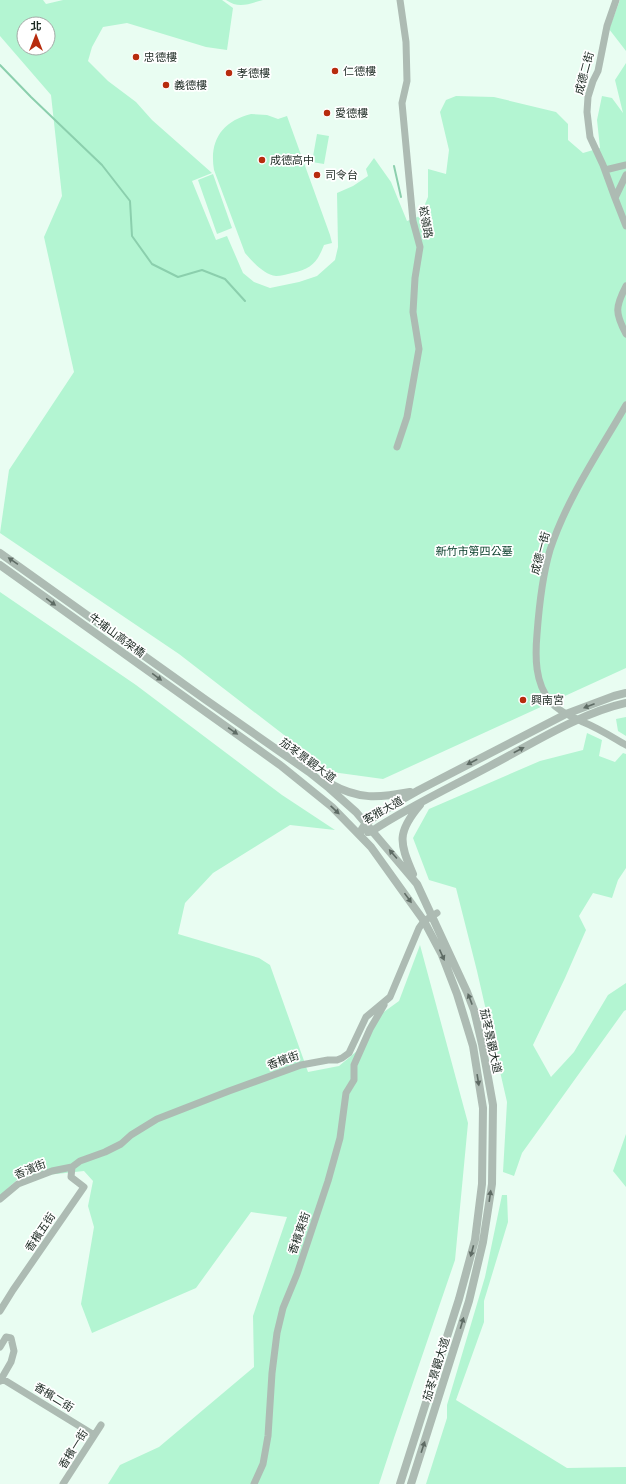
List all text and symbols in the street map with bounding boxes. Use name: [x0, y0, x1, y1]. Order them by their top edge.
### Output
north arrow: [16, 16, 56, 56]
text: 北: [31, 19, 42, 33]
place label: 忠德樓: [144, 50, 177, 64]
street label: 成德二街: [572, 50, 596, 96]
marker: 忠德樓: [131, 52, 141, 62]
place label: 仁德樓: [343, 64, 376, 78]
place label: 孝德樓: [237, 66, 270, 80]
marker: 仁德樓: [330, 66, 340, 76]
marker: 孝德樓: [224, 68, 234, 78]
place label: 義德樓: [174, 78, 207, 92]
marker: 義德樓: [161, 80, 171, 90]
place label: 愛德樓: [335, 106, 368, 120]
marker: 愛德樓: [322, 108, 332, 118]
place label: 成德高中: [270, 153, 314, 167]
marker: 成德高中: [257, 155, 267, 165]
place label: 司令台: [325, 168, 358, 182]
marker: 司令台: [312, 170, 322, 180]
street label: 崧嶺路: [416, 205, 436, 239]
street label: 成德一街: [528, 530, 552, 576]
park label: 新竹市第四公墓: [436, 544, 513, 558]
one-way arrow: [7, 557, 18, 565]
one-way arrow: [46, 598, 56, 606]
street label: 牛埔山高架橋: [86, 610, 148, 660]
one-way arrow: [152, 673, 162, 681]
place label: 興南宮: [531, 693, 564, 707]
marker: 興南宮: [518, 695, 528, 705]
one-way arrow: [583, 703, 595, 709]
one-way arrow: [227, 727, 238, 735]
street label: 茄苳景觀大道: [277, 735, 339, 785]
one-way arrow: [513, 747, 525, 754]
one-way arrow: [466, 759, 478, 765]
street label: 客雅大道: [360, 793, 406, 827]
one-way arrow: [330, 806, 341, 815]
one-way arrow: [388, 849, 397, 859]
one-way arrow: [404, 893, 412, 904]
one-way arrow: [439, 950, 445, 961]
one-way arrow: [466, 993, 472, 1005]
street label: 茄苳景觀大道: [477, 1007, 505, 1075]
street label: 香檳街: [265, 1048, 301, 1072]
one-way arrow: [475, 1074, 481, 1086]
street label: 香濱街: [12, 1156, 48, 1182]
one-way arrow: [487, 1190, 493, 1202]
street label: 香檳五街: [22, 1210, 58, 1254]
street label: 香檳東街: [285, 1210, 313, 1256]
one-way arrow: [469, 1245, 475, 1257]
one-way arrow: [459, 1317, 465, 1329]
street label: 茄苳景觀大道: [420, 1335, 452, 1403]
street label: 香檳二街: [32, 1379, 76, 1415]
street label: 香檳一街: [55, 1427, 91, 1471]
one-way arrow: [420, 1441, 426, 1453]

